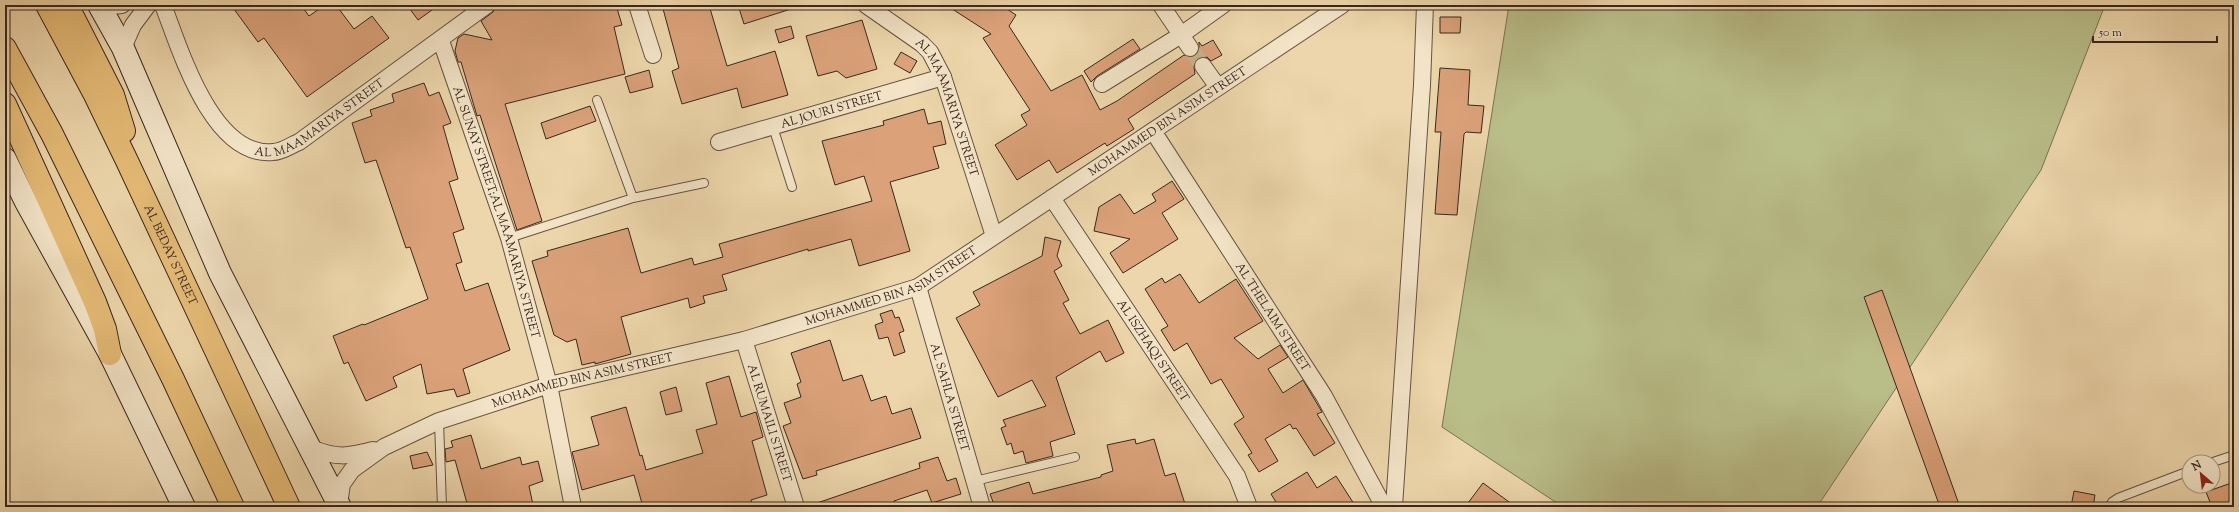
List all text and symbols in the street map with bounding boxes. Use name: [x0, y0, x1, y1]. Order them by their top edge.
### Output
scale bar: [2093, 18, 2217, 44]
text: 50 m: [2098, 24, 2122, 42]
street label: AL MAAMARIYA STREET: [911, 34, 983, 180]
street label: MOHAMMED BIN ASIM STREET: [1085, 62, 1251, 181]
street label: AL MAAMARIYA STREET: [253, 74, 389, 162]
street label: AL SUNAY STREET;AL MAAMARIYA STREET: [447, 84, 544, 341]
street label: AL JOURI STREET: [779, 87, 885, 134]
street label: AL BEDAY STREET: [139, 202, 202, 309]
street label: MOHAMMED BIN ASIM STREET: [803, 242, 981, 331]
street label: AL THELAIM STREET: [1230, 259, 1314, 376]
street label: AL ISZHAQI STREET: [1112, 296, 1194, 406]
street label: AL SAHLA STREET: [925, 341, 974, 455]
street label: MOHAMMED BIN ASIM STREET: [490, 349, 676, 413]
street label: AL RUMAILI STREET: [742, 362, 796, 485]
north arrow: [2181, 454, 2221, 494]
text: N: [2188, 457, 2205, 476]

